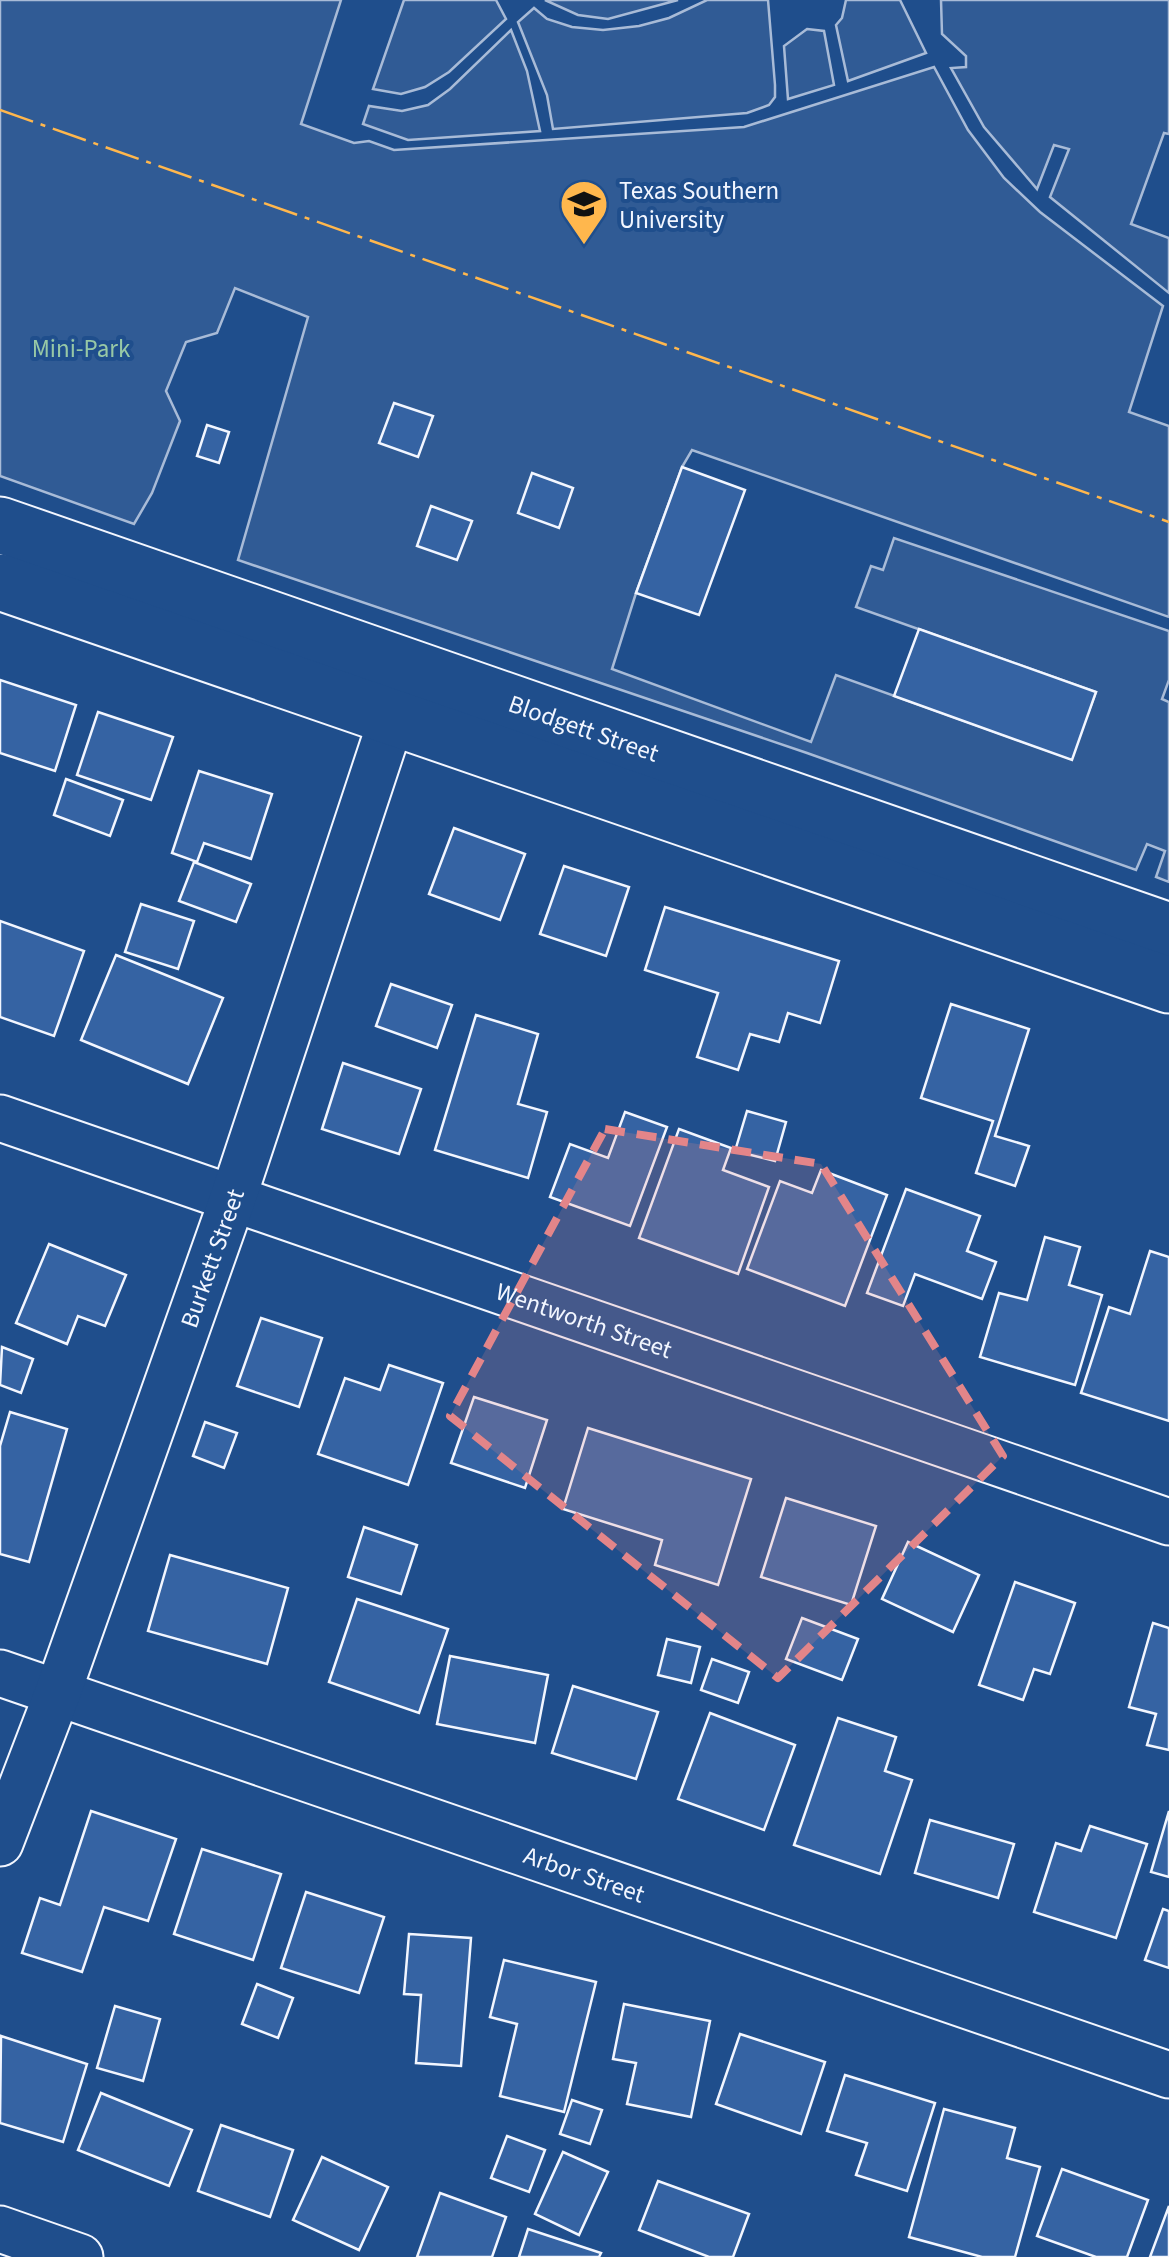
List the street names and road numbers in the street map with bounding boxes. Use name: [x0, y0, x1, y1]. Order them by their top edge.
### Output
street label: Blodgett Street: [503, 686, 664, 772]
street label: Burkett Street: [171, 1184, 254, 1333]
street label: Wentworth Street: [491, 1274, 677, 1368]
street label: Arbor Street: [519, 1837, 650, 1913]

